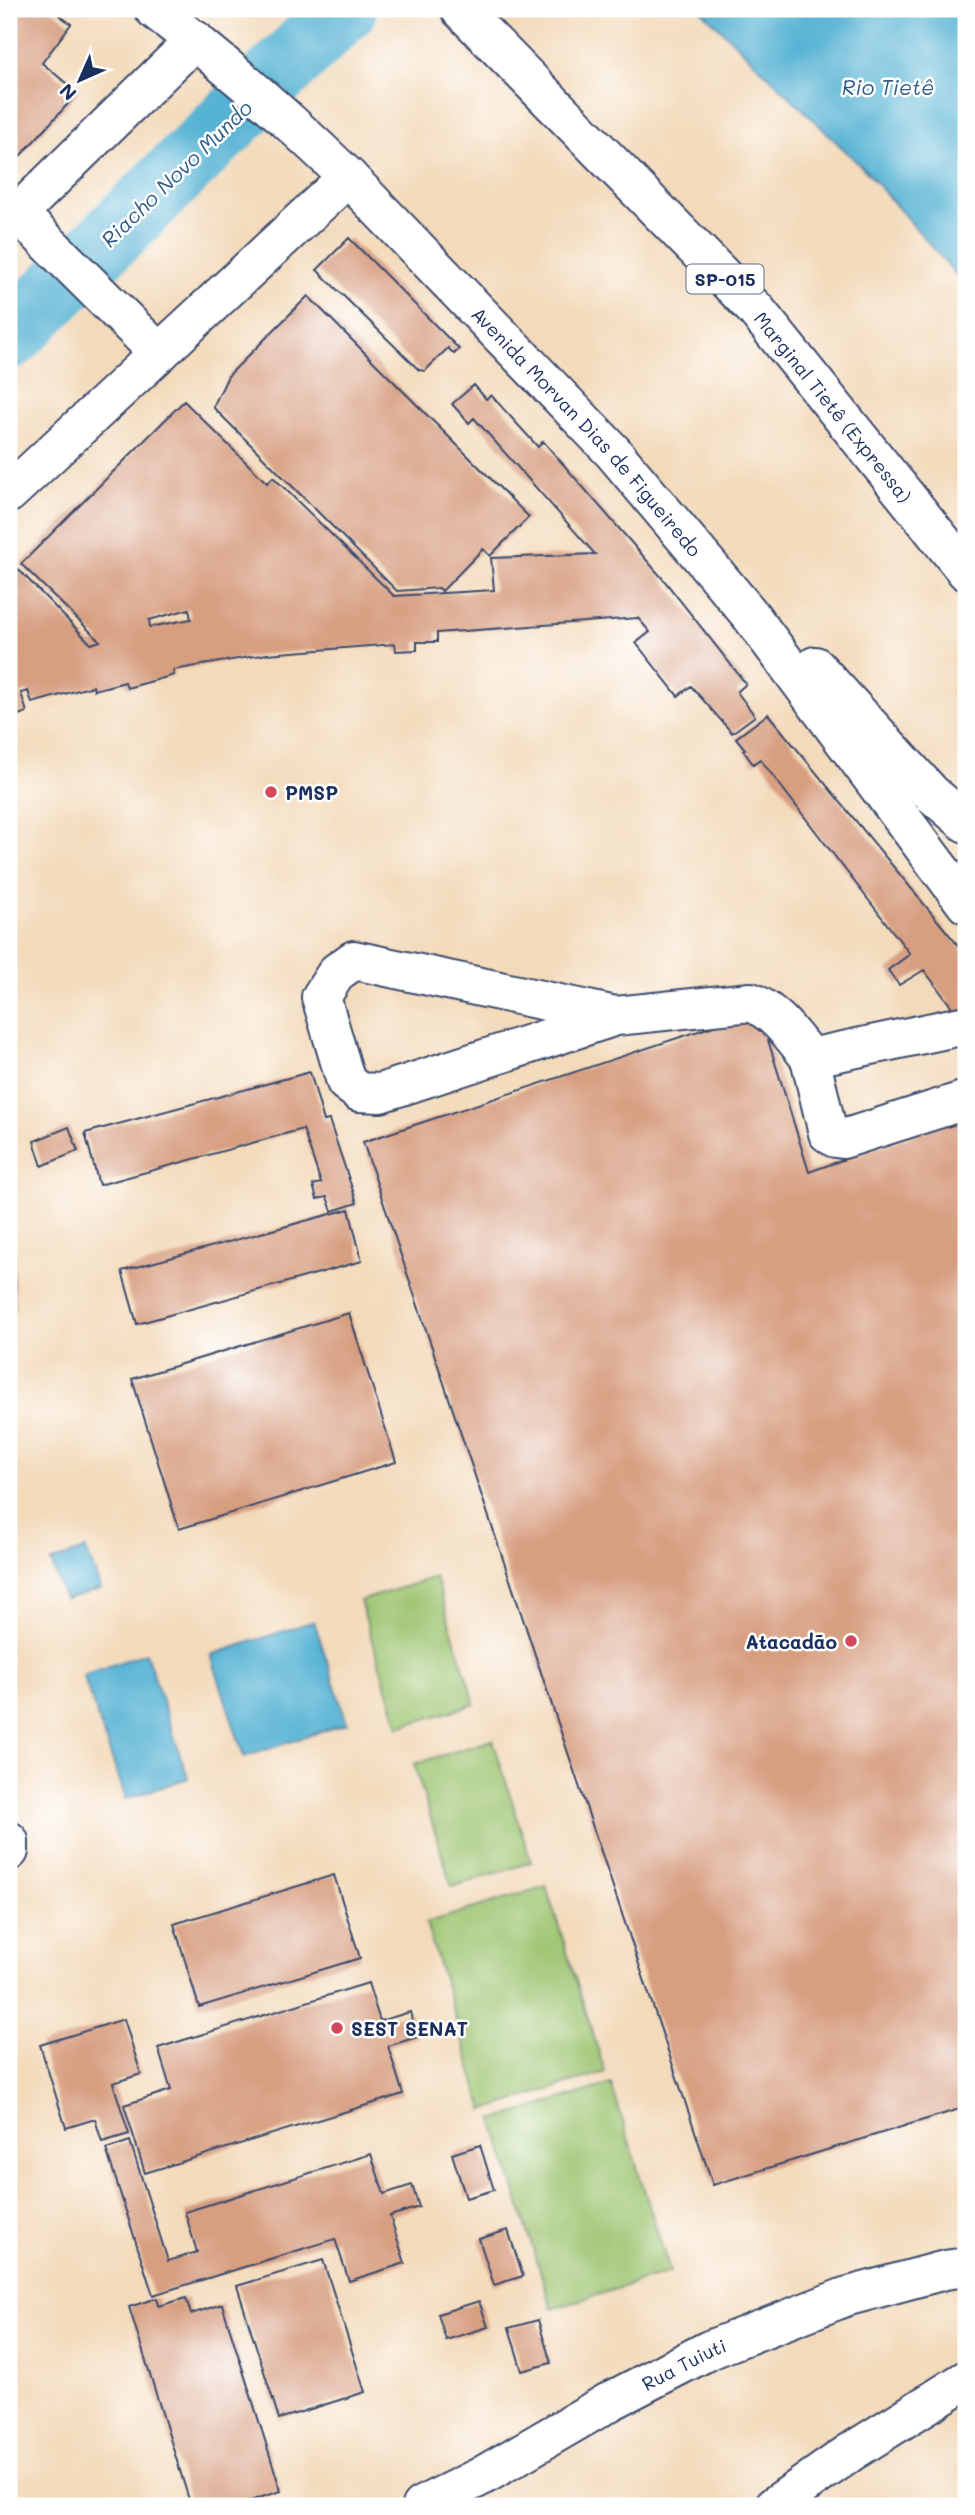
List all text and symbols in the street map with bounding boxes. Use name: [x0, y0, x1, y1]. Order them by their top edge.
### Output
north arrow: [46, 46, 116, 116]
water label: Rio Tietê: [842, 73, 934, 100]
text: N: [54, 78, 82, 106]
water label: Riacho Novo Mundo: [95, 94, 257, 252]
road number: SP-015: [686, 264, 764, 293]
street label: Avenida Morvan Dias de Figueiredo: [467, 301, 708, 561]
street label: Marginal Tietê (Expressa): [749, 306, 918, 507]
place label: PMSP: [285, 780, 338, 805]
marker: PMSP: [263, 784, 279, 800]
place label: Atacadão: [745, 1629, 837, 1654]
marker: Atacadão: [843, 1633, 859, 1649]
place label: SEST SENAT: [351, 2016, 468, 2041]
marker: SEST SENAT: [329, 2020, 345, 2036]
street label: Rua Tuiuti: [637, 2332, 730, 2396]

